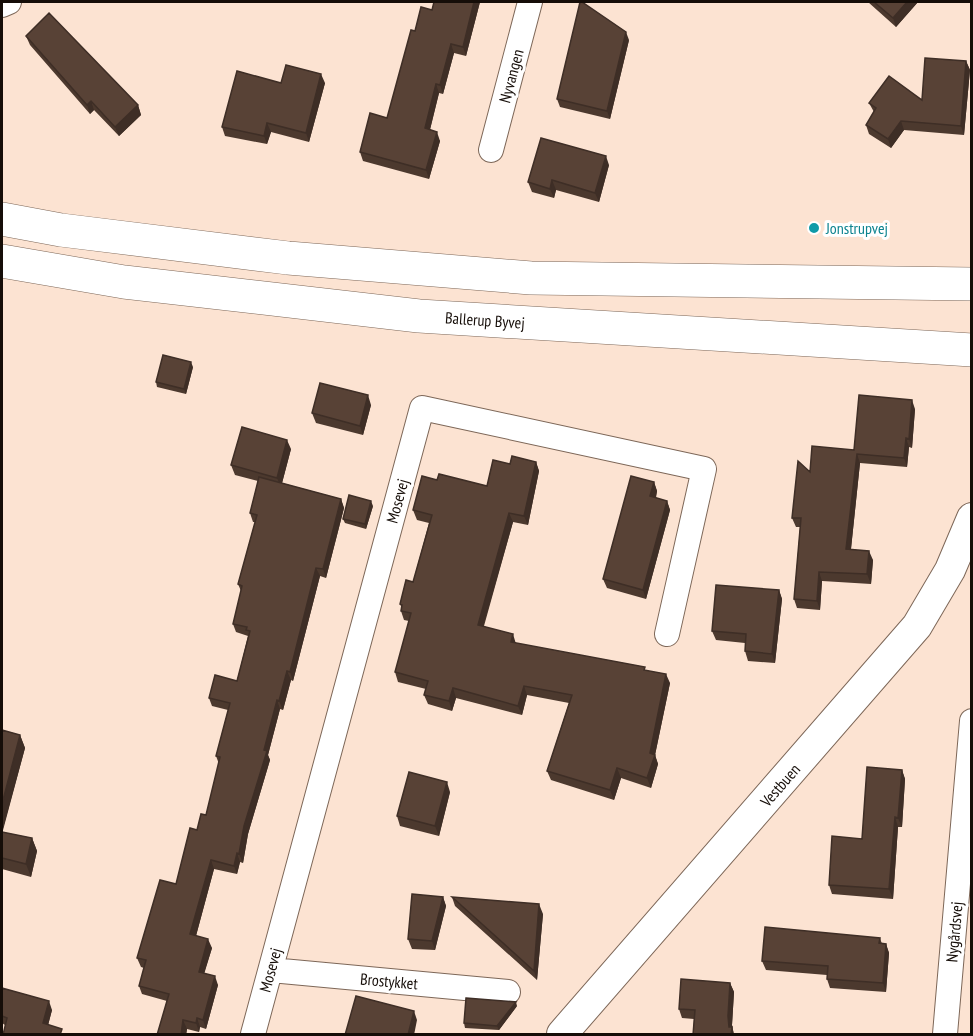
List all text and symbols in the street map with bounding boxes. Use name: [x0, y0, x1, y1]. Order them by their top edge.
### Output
street label: Nyvangen: [494, 47, 528, 105]
place label: Jonstrupvej: [825, 218, 888, 238]
marker: Jonstrupvej: [807, 221, 821, 235]
street label: Ballerup Byvej: [445, 307, 525, 333]
street label: Mosevej: [382, 477, 412, 525]
street label: Vestbuen: [755, 759, 804, 811]
street label: Nygårdsvej: [941, 901, 967, 963]
street label: Mosevej: [255, 946, 285, 994]
street label: Brostykket: [359, 969, 419, 994]

